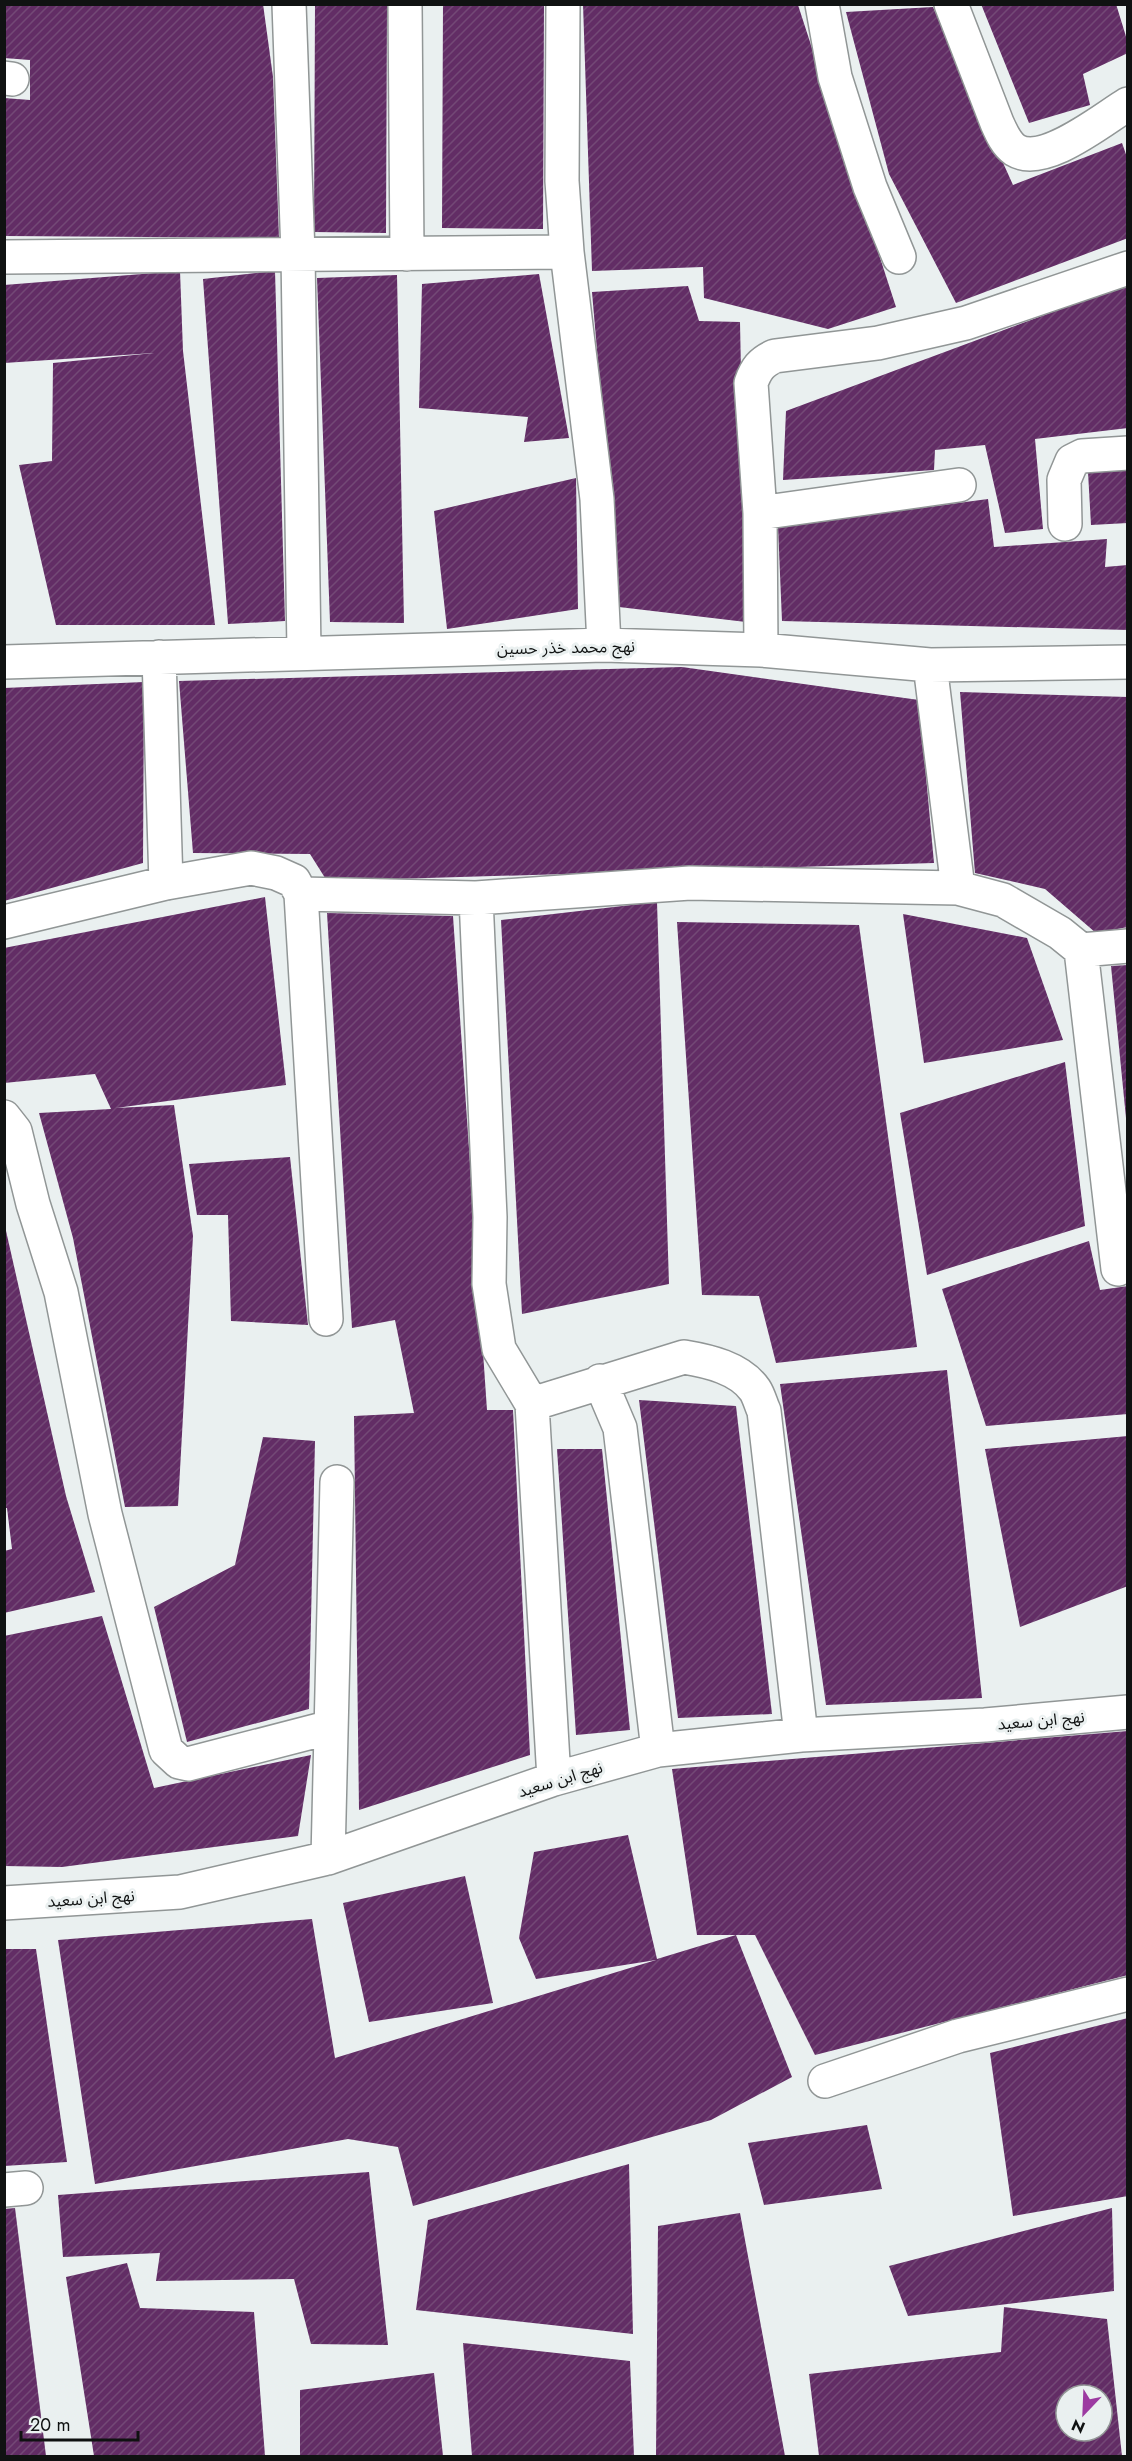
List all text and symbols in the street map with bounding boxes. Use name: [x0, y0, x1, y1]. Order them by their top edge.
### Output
street label: نهج محمد خذر حسين: [497, 635, 635, 661]
street label: نهج ابن سعيد: [996, 1705, 1086, 1737]
street label: نهج ابن سعيد: [515, 1756, 606, 1804]
street label: نهج ابن سعيد: [47, 1884, 136, 1914]
north arrow: [1054, 2383, 1114, 2443]
scale bar: [21, 2404, 138, 2442]
text: 20 m: [30, 2412, 70, 2438]
text: N: [1068, 2413, 1089, 2439]

